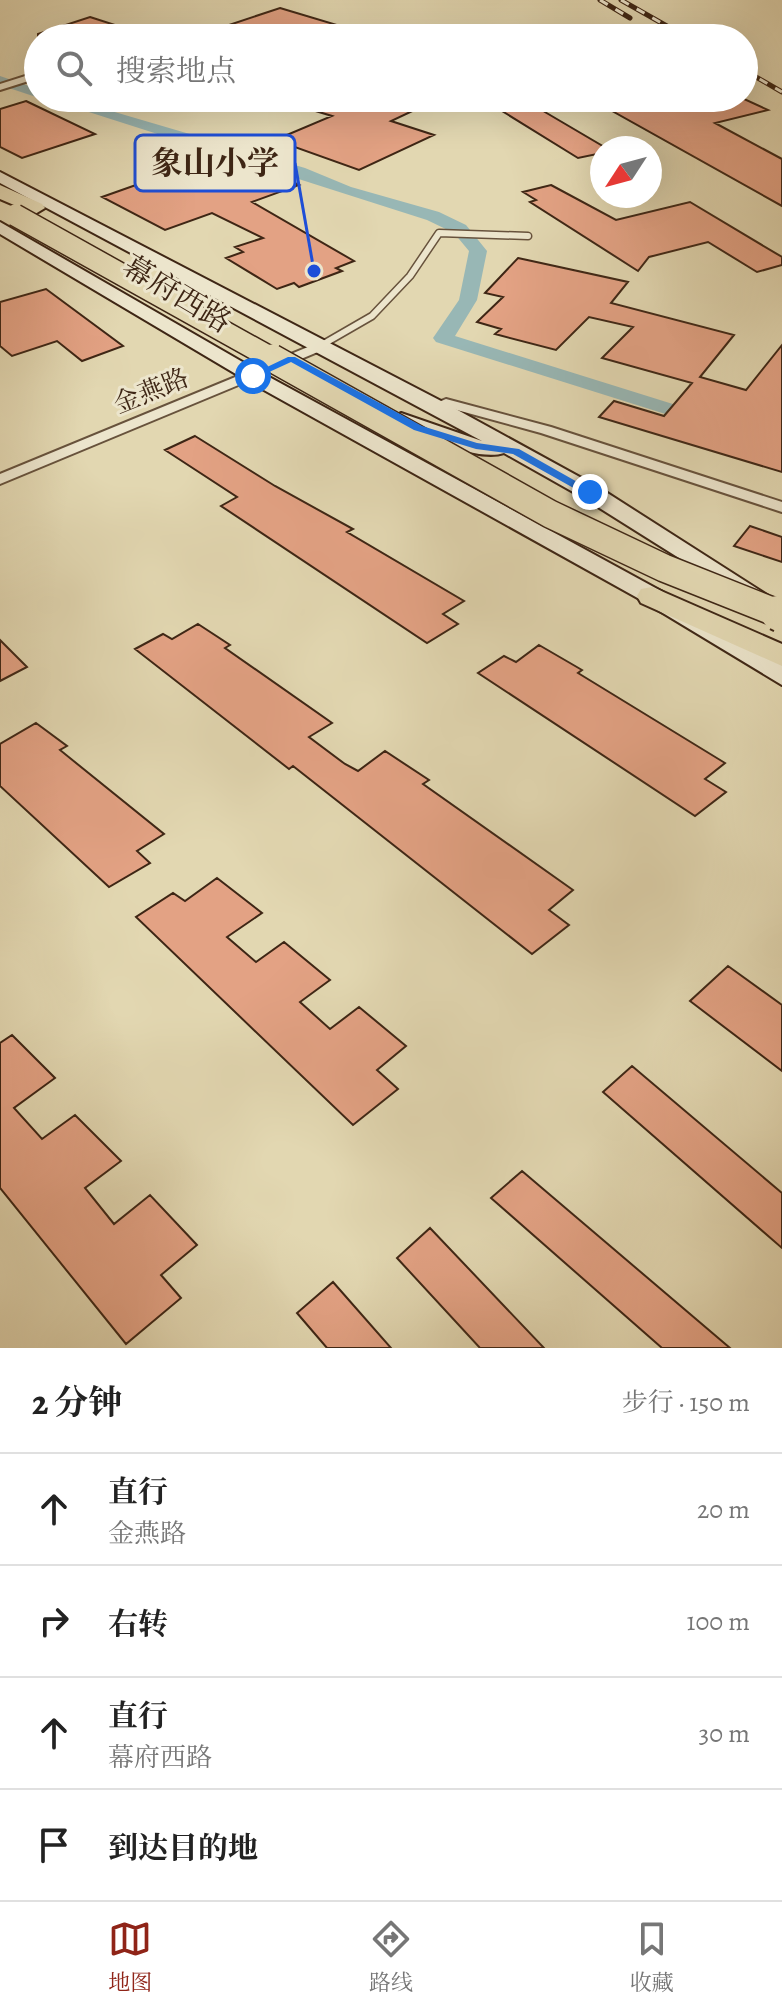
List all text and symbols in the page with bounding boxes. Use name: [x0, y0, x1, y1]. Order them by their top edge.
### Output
search box: [24, 24, 758, 112]
icon: search: [52, 46, 96, 90]
text: 搜索地点: [116, 51, 236, 91]
callout: 象山小学: [135, 135, 295, 191]
north arrow: [590, 136, 662, 208]
text: 象山小学: [151, 141, 279, 185]
street label: 幕府西路: [115, 246, 239, 342]
route start: [235, 358, 271, 394]
street label: 金燕路: [108, 360, 194, 422]
route end: [572, 474, 608, 510]
text: 2 分钟: [32, 1379, 122, 1426]
text: 步行 · 150 m: [622, 1385, 750, 1420]
text: 直行: [108, 1472, 168, 1512]
icon: ahead: [32, 1487, 76, 1531]
text: 20 m: [697, 1492, 750, 1527]
text: 金燕路: [108, 1516, 186, 1551]
icon: right: [32, 1599, 76, 1643]
text: 右转: [108, 1604, 168, 1644]
text: 100 m: [687, 1604, 750, 1639]
text: 直行: [108, 1696, 168, 1736]
icon: ahead: [32, 1711, 76, 1755]
text: 30 m: [699, 1716, 750, 1751]
text: 幕府西路: [108, 1740, 212, 1775]
icon: arrive: [32, 1823, 76, 1867]
text: 到达目的地: [108, 1828, 258, 1868]
tab: 地图: [108, 1917, 152, 1998]
tab: 路线: [369, 1917, 413, 1998]
tab: 收藏: [630, 1917, 674, 1998]

